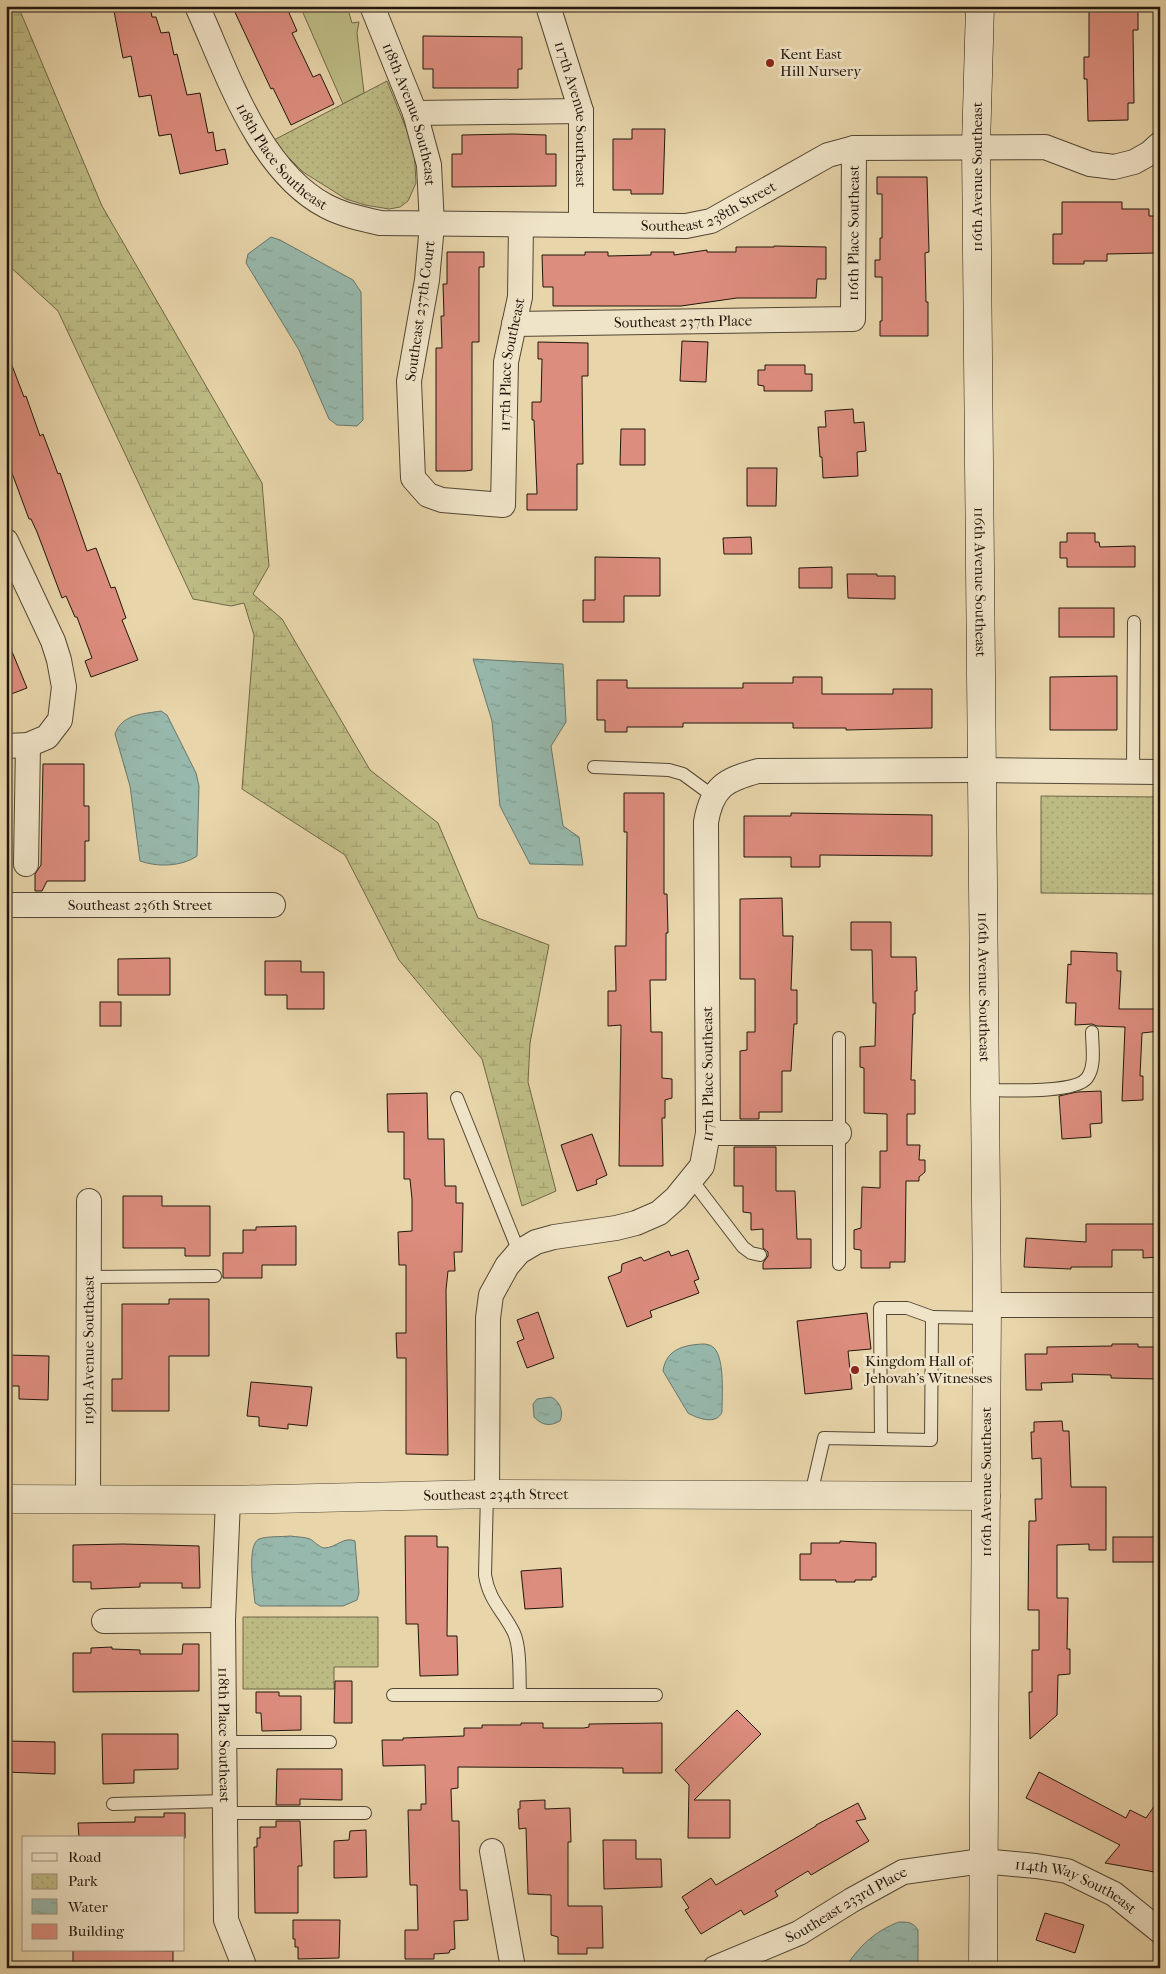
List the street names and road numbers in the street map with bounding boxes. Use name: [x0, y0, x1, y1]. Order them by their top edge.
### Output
street label: 117th Avenue Southeast: [551, 39, 591, 188]
street label: 118th Avenue Southeast: [379, 40, 439, 187]
street label: 118th Place Southeast: [232, 100, 331, 214]
street label: 116th Avenue Southeast: [968, 101, 986, 252]
street label: 116th Place Southeast: [844, 164, 863, 301]
street label: Southeast 238th Street: [641, 177, 780, 235]
street label: Southeast 237th Court: [401, 239, 439, 382]
street label: 117th Place Southeast: [496, 295, 529, 432]
street label: Southeast 237th Place: [614, 311, 753, 332]
street label: 116th Avenue Southeast: [970, 507, 990, 658]
street label: Southeast 236th Street: [68, 896, 213, 914]
street label: 116th Avenue Southeast: [974, 912, 994, 1063]
street label: 117th Place Southeast: [698, 1006, 717, 1143]
street label: 119th Avenue Southeast: [79, 1274, 98, 1425]
street label: 116th Avenue Southeast: [977, 1406, 995, 1557]
street label: Southeast 234th Street: [423, 1485, 569, 1504]
street label: 118th Place Southeast: [214, 1667, 234, 1803]
street label: 114th Way Southeast: [1014, 1855, 1140, 1918]
street label: Southeast 233rd Place: [783, 1862, 911, 1947]

